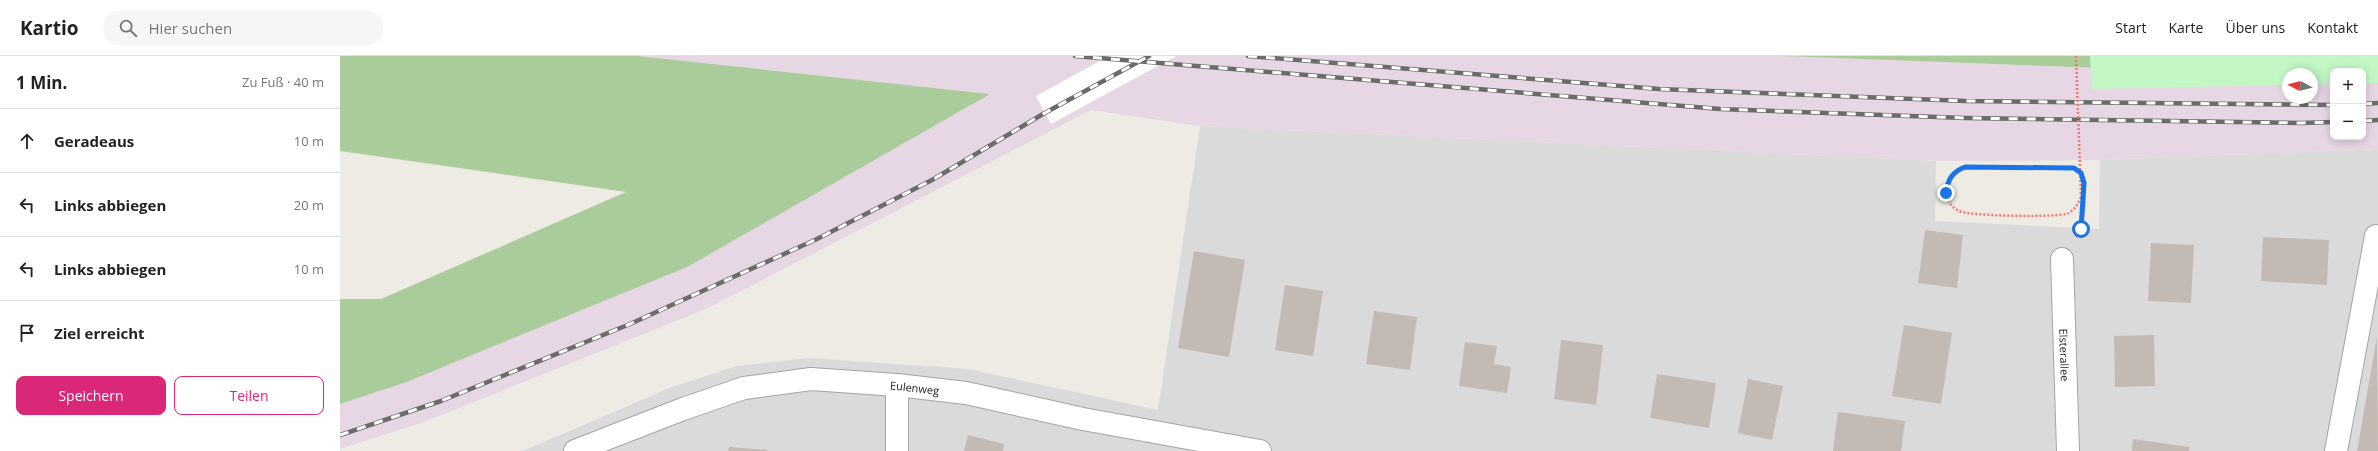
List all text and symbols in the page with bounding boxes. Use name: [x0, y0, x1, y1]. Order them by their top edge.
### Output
search box: [103, 10, 383, 46]
text: Kartio: [20, 15, 79, 41]
icon: search: [117, 17, 139, 39]
text: Hier suchen: [149, 18, 232, 38]
text: Start: [2115, 18, 2147, 37]
text: Karte: [2169, 18, 2203, 37]
text: Über uns: [2225, 18, 2285, 37]
text: Kontakt: [2307, 18, 2358, 37]
north arrow: [2282, 68, 2318, 104]
map controls: [2330, 68, 2366, 140]
button: +: [2330, 68, 2366, 104]
text: 1 Min.: [16, 71, 67, 94]
text: Zu Fuß · 40 m: [242, 73, 324, 91]
button: −: [2330, 104, 2366, 140]
icon: ahead: [16, 130, 38, 152]
text: Geradeaus: [54, 131, 134, 151]
text: 10 m: [294, 132, 324, 150]
route end: [1937, 184, 1955, 202]
icon: left: [16, 194, 38, 216]
text: Links abbiegen: [54, 195, 166, 215]
text: 20 m: [294, 196, 324, 214]
route start: [2072, 220, 2090, 238]
icon: left: [16, 258, 38, 280]
text: Links abbiegen: [54, 259, 166, 279]
text: 10 m: [294, 260, 324, 278]
icon: arrive: [16, 322, 38, 344]
text: Ziel erreicht: [54, 323, 145, 343]
street label: Elsterallee: [2057, 328, 2073, 382]
button: Speichern: [16, 376, 166, 415]
button: Teilen: [174, 376, 324, 415]
street label: Eulenweg: [890, 377, 940, 397]

